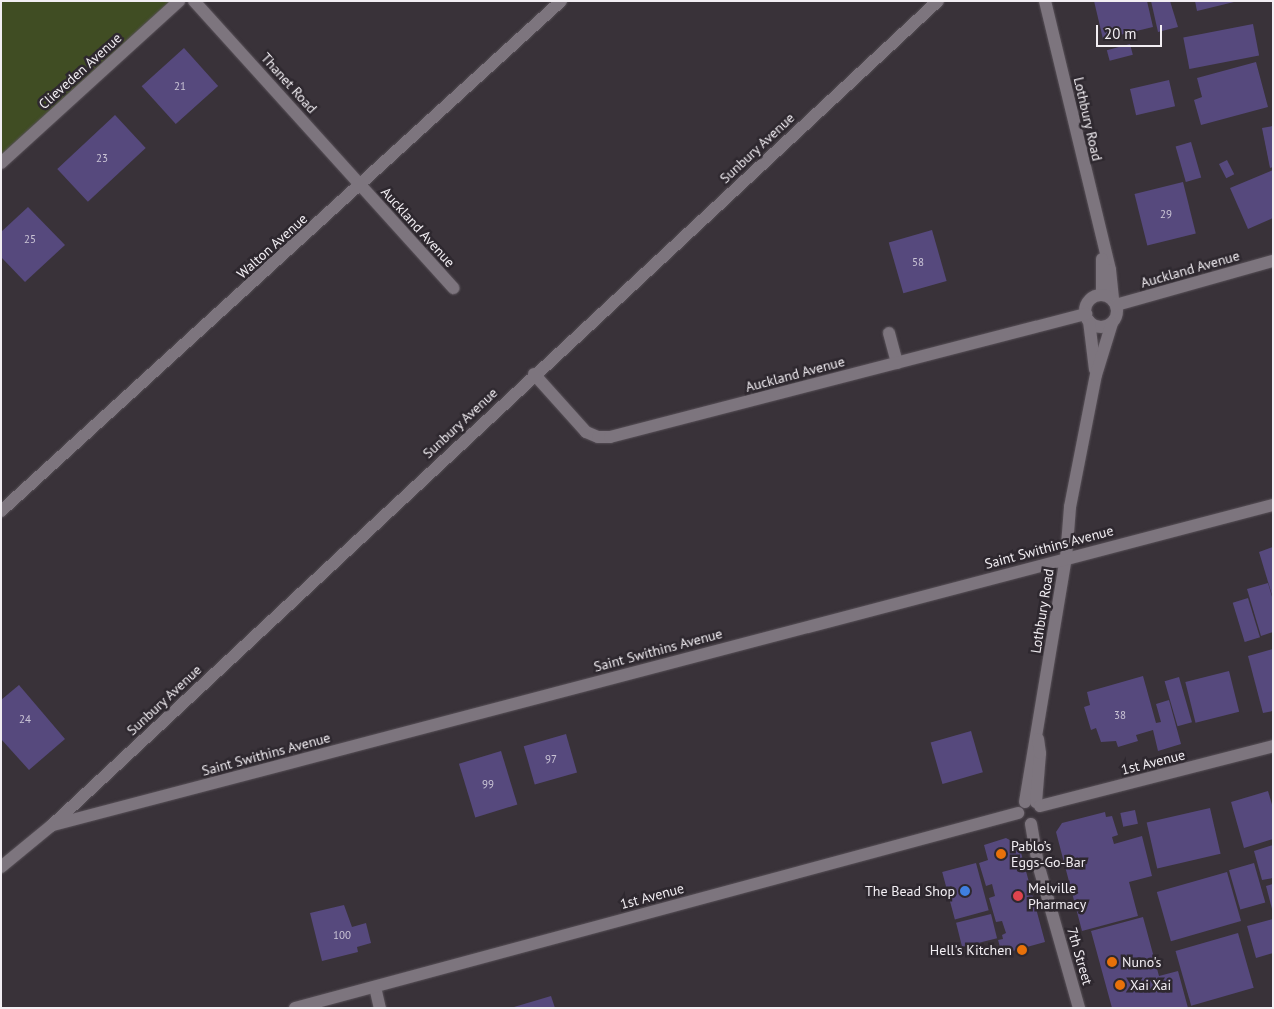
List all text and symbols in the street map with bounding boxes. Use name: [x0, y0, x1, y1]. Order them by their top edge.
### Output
scale bar: [1099, 15, 1165, 47]
text: 20 m: [1104, 24, 1137, 43]
street label: Clieveden Avenue: [35, 29, 125, 113]
street label: Thanet Road: [258, 49, 320, 117]
street label: Lothbury Road: [1070, 75, 1106, 163]
house number: 21: [174, 79, 186, 93]
street label: Sunbury Avenue: [716, 109, 798, 187]
house number: 23: [96, 151, 108, 165]
street label: Auckland Avenue: [377, 183, 459, 271]
house number: 29: [1160, 207, 1172, 221]
street label: Walton Avenue: [233, 210, 311, 282]
house number: 25: [24, 232, 36, 246]
street label: Auckland Avenue: [1138, 247, 1242, 291]
house number: 58: [912, 255, 924, 269]
street label: Auckland Avenue: [743, 353, 847, 395]
street label: Sunbury Avenue: [419, 384, 501, 462]
street label: Saint Swithins Avenue: [983, 522, 1115, 572]
street label: Lothbury Road: [1027, 567, 1057, 655]
street label: Saint Swithins Avenue: [592, 625, 724, 675]
street label: Sunbury Avenue: [123, 661, 205, 739]
house number: 38: [1114, 708, 1126, 722]
house number: 24: [19, 712, 31, 726]
street label: Saint Swithins Avenue: [200, 729, 332, 779]
street label: 1st Avenue: [1119, 746, 1187, 778]
house number: 97: [545, 752, 557, 766]
house number: 99: [482, 777, 494, 791]
place label: Pablo’s Eggs-Go-Bar: [1011, 838, 1085, 870]
marker: Pablo’s Eggs-Go-Bar: [995, 848, 1007, 860]
street label: 1st Avenue: [618, 879, 686, 913]
place label: Melville Pharmacy: [1028, 880, 1086, 912]
place label: The Bead Shop: [865, 883, 955, 899]
marker: The Bead Shop: [959, 885, 971, 897]
marker: Melville Pharmacy: [1012, 890, 1024, 902]
street label: 7th Street: [1064, 925, 1096, 987]
house number: 100: [333, 928, 351, 942]
place label: Hell's Kitchen: [930, 942, 1012, 958]
marker: Hell's Kitchen: [1016, 944, 1028, 956]
place label: Nuno's: [1122, 954, 1161, 970]
marker: Nuno's: [1106, 956, 1118, 968]
place label: Xai Xai: [1130, 977, 1172, 993]
marker: Xai Xai: [1114, 979, 1126, 991]

